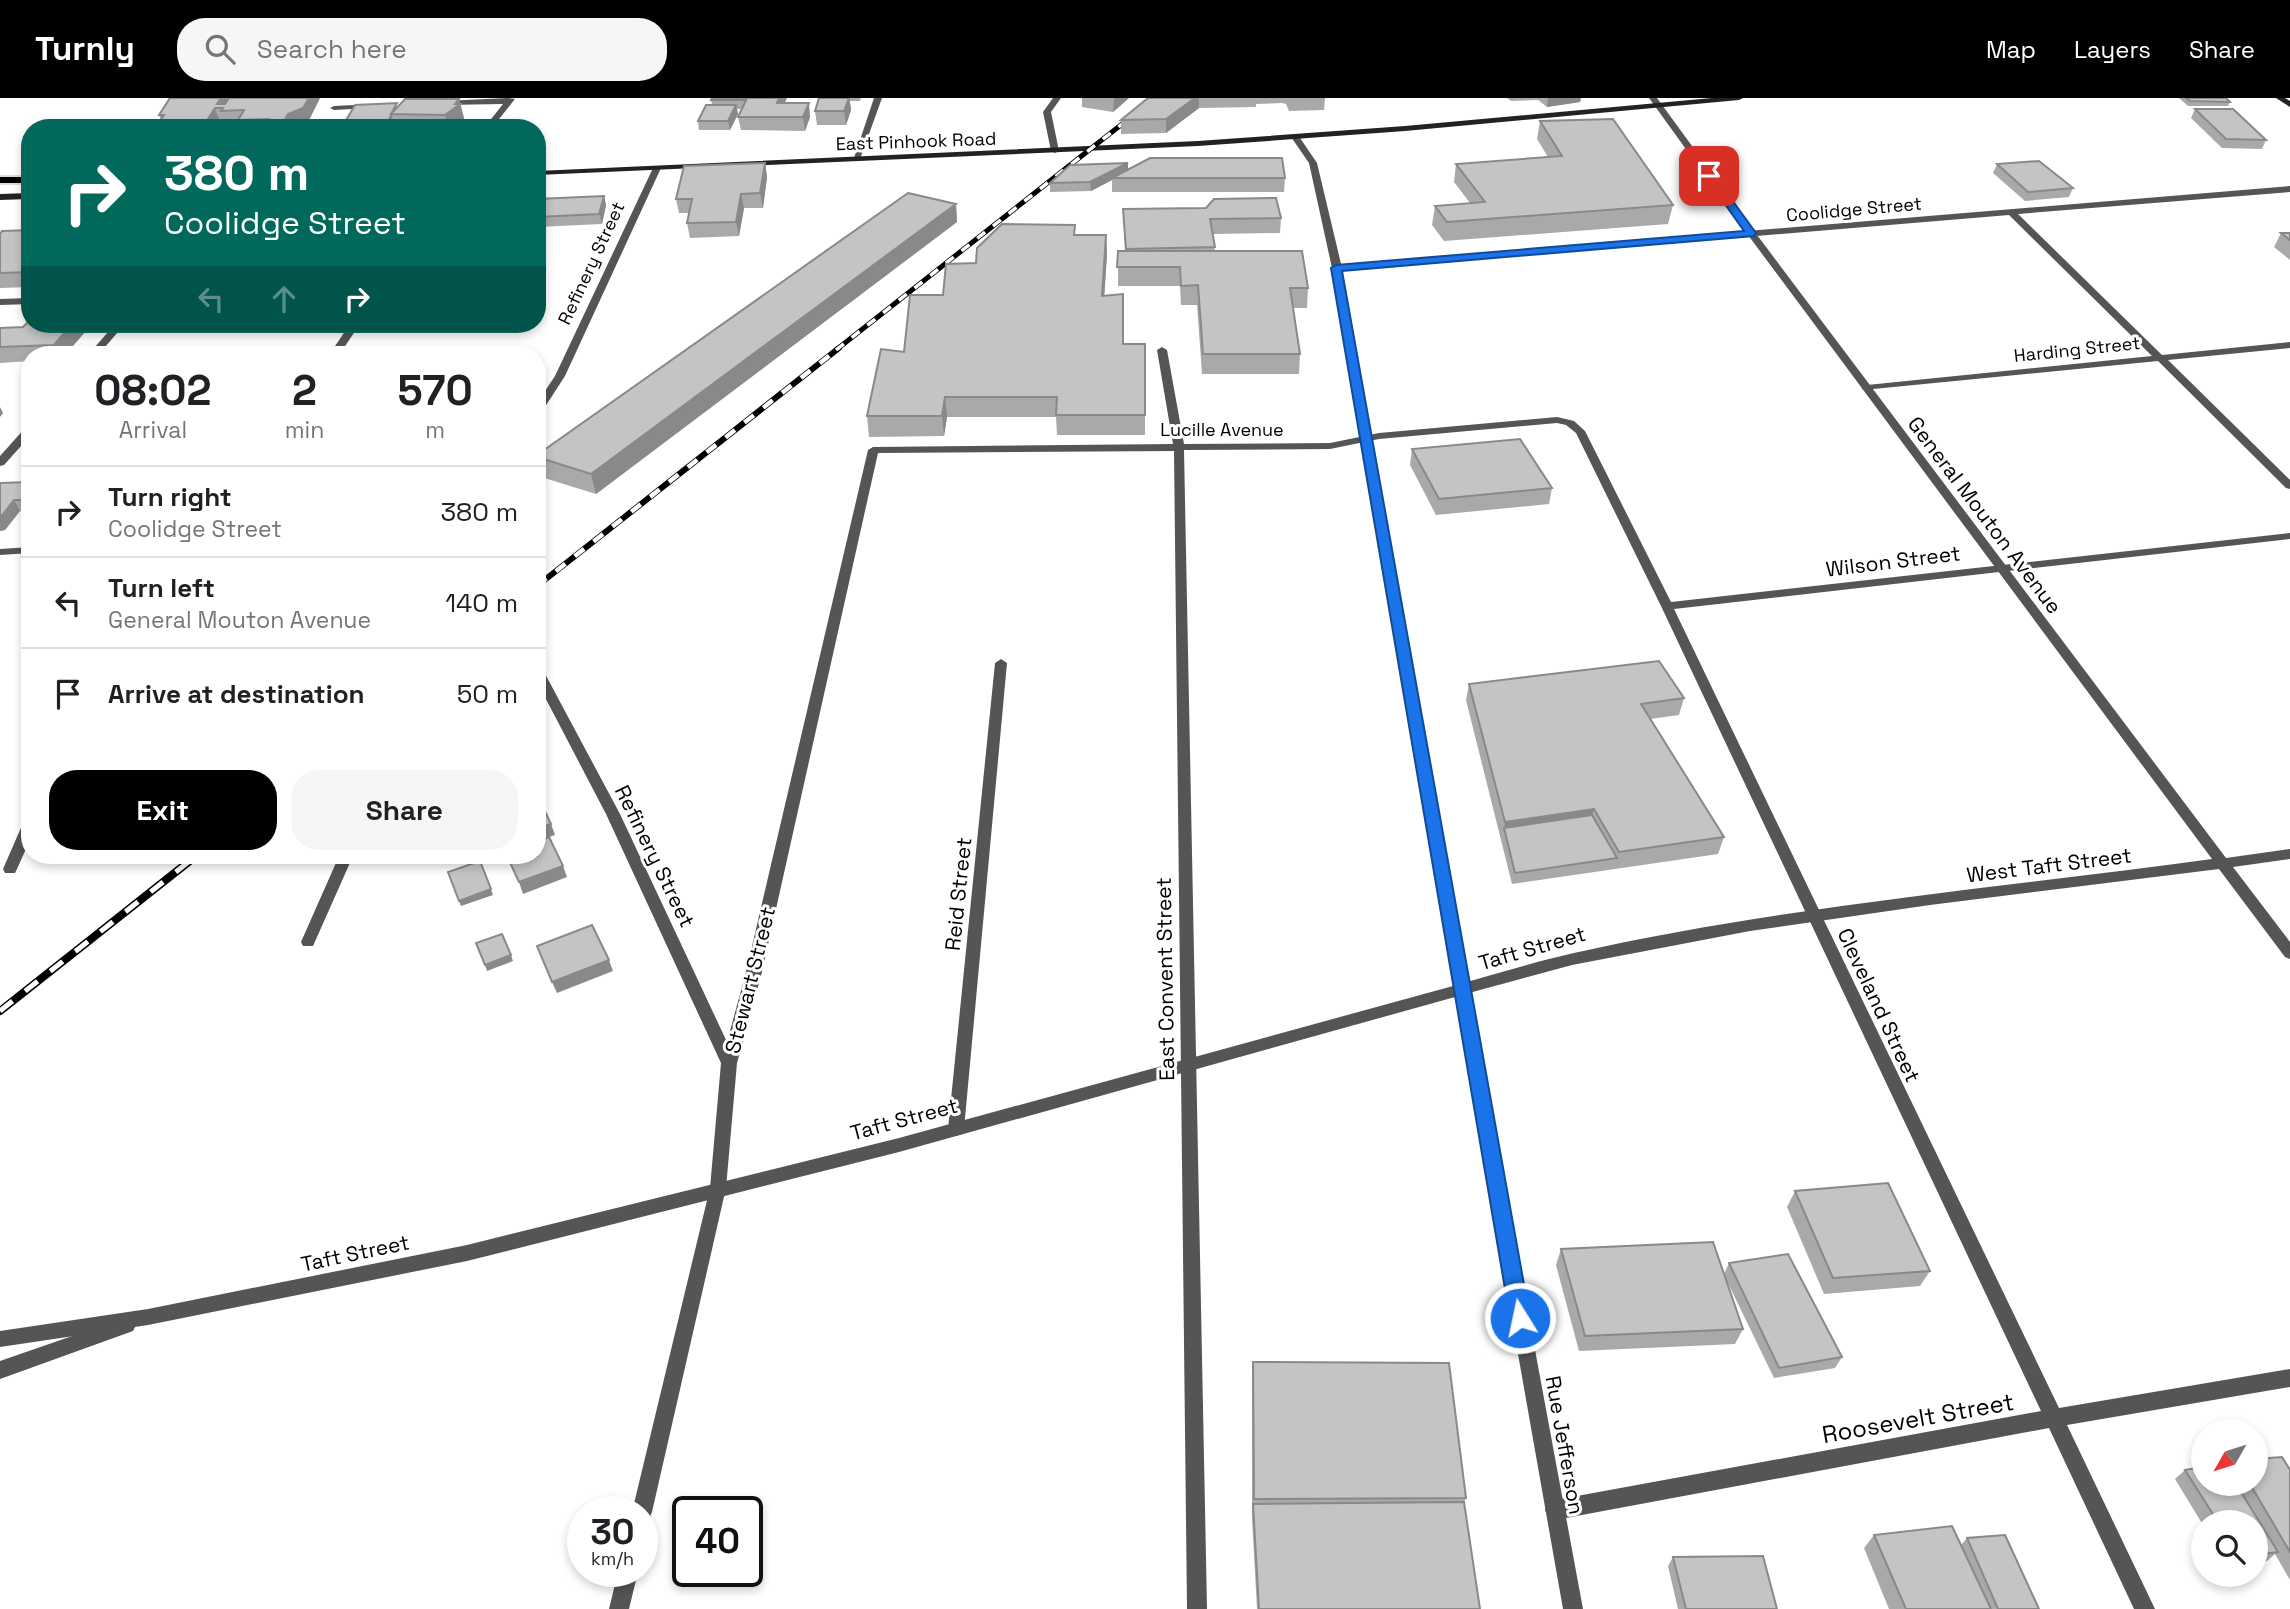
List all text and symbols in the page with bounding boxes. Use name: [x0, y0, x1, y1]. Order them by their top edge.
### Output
search box: [177, 18, 667, 81]
text: Turnly: [35, 28, 135, 70]
icon: search: [201, 30, 239, 68]
text: Search here: [257, 32, 407, 66]
text: Map: [1986, 34, 2036, 65]
text: Layers: [2074, 34, 2151, 65]
text: Share: [2189, 34, 2255, 65]
street label: East Pinhook Road: [835, 127, 997, 155]
text: 380 m: [164, 142, 309, 204]
pin: [1679, 146, 1739, 206]
icon: right: [49, 147, 140, 238]
icon: arrive: [1690, 157, 1728, 195]
street label: Coolidge Street: [1785, 192, 1923, 226]
street label: Refinery Street: [553, 198, 629, 328]
text: Coolidge Street: [164, 203, 406, 243]
icon: left: [192, 280, 230, 318]
icon: ahead: [265, 280, 303, 318]
icon: right: [338, 280, 376, 318]
street label: Harding Street: [2013, 331, 2141, 367]
text: 08:02: [94, 364, 211, 417]
text: 2: [292, 364, 317, 417]
text: 570: [398, 364, 473, 417]
street label: General Mouton Avenue: [1902, 411, 2068, 619]
text: Arrival: [119, 415, 187, 445]
text: min: [285, 415, 324, 445]
text: m: [425, 415, 445, 445]
street label: Lucille Avenue: [1160, 418, 1284, 441]
text: Turn right: [108, 480, 232, 514]
icon: right: [49, 493, 87, 531]
text: 380 m: [440, 495, 518, 529]
text: Coolidge Street: [108, 514, 282, 544]
street label: Wilson Street: [1824, 539, 1962, 583]
text: Turn left: [108, 571, 215, 605]
icon: left: [49, 584, 87, 622]
text: 140 m: [445, 586, 518, 620]
text: General Mouton Avenue: [108, 605, 371, 635]
icon: arrive: [49, 675, 87, 713]
text: Arrive at destination: [108, 677, 365, 711]
text: 50 m: [457, 677, 518, 711]
button: Exit: [49, 770, 277, 850]
button: Share: [291, 770, 518, 850]
street label: Refinery Street: [609, 780, 701, 932]
street label: Reid Street: [939, 836, 977, 952]
street label: West Taft Street: [1965, 841, 2133, 889]
street label: East Convent Street: [1150, 877, 1180, 1081]
street label: Stewart Street: [719, 904, 781, 1056]
street label: Taft Street: [1475, 920, 1589, 976]
street label: Cleveland Street: [1831, 924, 1927, 1086]
street label: Taft Street: [847, 1092, 961, 1146]
street label: Taft Street: [298, 1228, 412, 1278]
position arrow: [1483, 1281, 1557, 1355]
street label: Rue Jefferson: [1540, 1373, 1590, 1517]
street label: Roosevelt Street: [1820, 1386, 2016, 1450]
north arrow: [2191, 1419, 2268, 1496]
map controls: [2191, 1419, 2268, 1587]
speed limit sign: 40: [672, 1496, 763, 1587]
text: 30: [591, 1510, 634, 1554]
button: search: [2191, 1510, 2268, 1587]
text: km/h: [591, 1547, 634, 1570]

